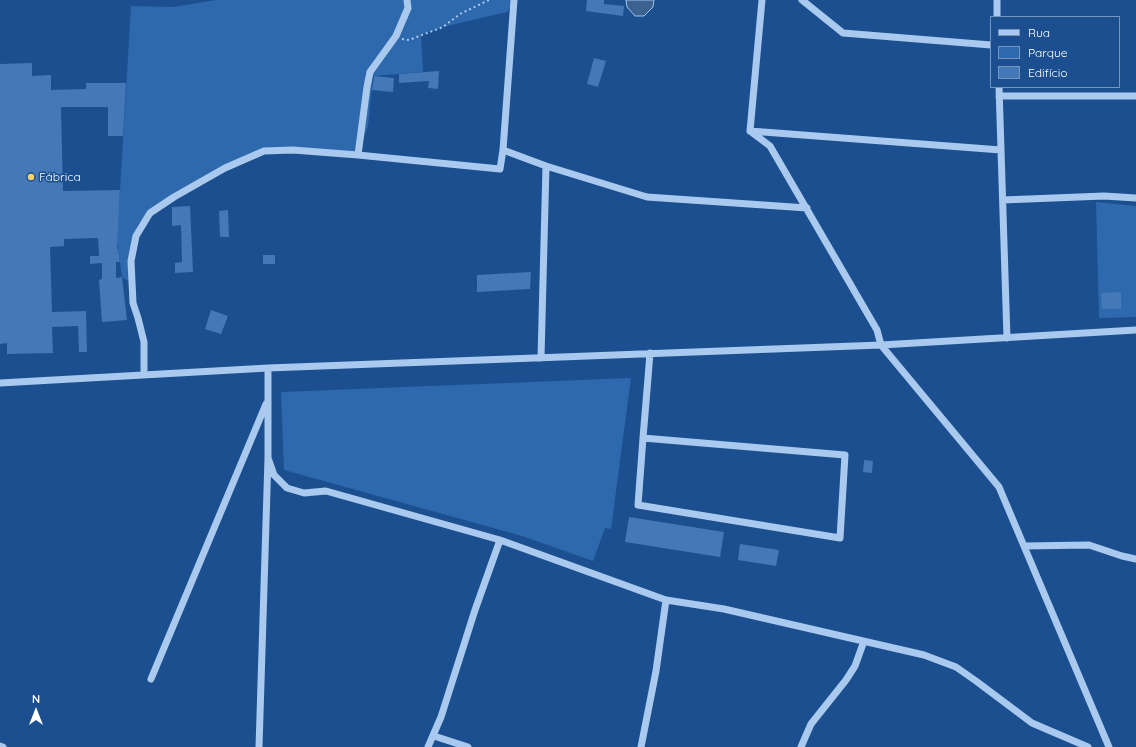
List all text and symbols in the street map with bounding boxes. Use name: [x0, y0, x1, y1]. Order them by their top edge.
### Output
legend: [990, 16, 1120, 88]
text: Rua: [1028, 25, 1050, 40]
text: Parque: [1028, 45, 1068, 60]
text: Edifício: [1028, 65, 1068, 80]
place label: Fábrica: [39, 170, 81, 184]
marker: Fábrica: [26, 172, 36, 182]
north arrow: [16, 691, 56, 731]
text: N: [32, 692, 40, 706]

